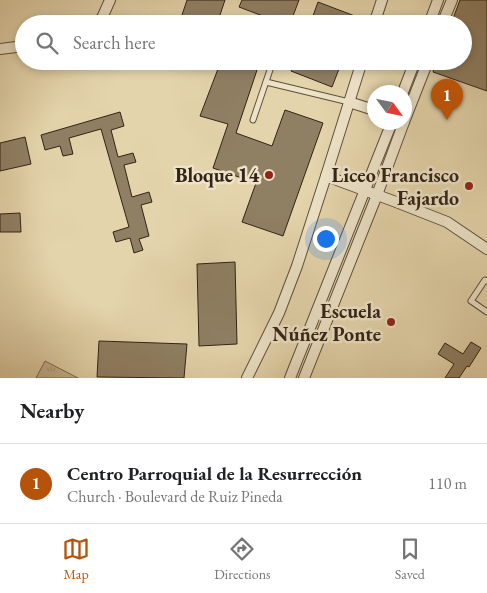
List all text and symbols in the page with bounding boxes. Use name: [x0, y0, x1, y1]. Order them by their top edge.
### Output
search box: [15, 15, 472, 70]
icon: search: [33, 29, 61, 57]
text: Search here: [73, 30, 155, 55]
pin: 1: [431, 79, 463, 120]
north arrow: [367, 85, 412, 130]
place label: Bloque 14: [175, 162, 259, 188]
place label: Liceo Francisco Fajardo: [332, 162, 459, 211]
marker: Bloque 14: [263, 169, 275, 181]
marker: Liceo Francisco Fajardo: [463, 180, 475, 192]
your location: [313, 226, 339, 252]
place label: Escuela Núñez Ponte: [272, 298, 381, 347]
marker: Escuela Núñez Ponte: [385, 316, 397, 328]
text: Nearby: [20, 397, 84, 424]
text: Centro Parroquial de la Resurrección: [67, 461, 362, 486]
text: 1: [32, 473, 40, 494]
text: 110 m: [428, 473, 467, 494]
text: Church · Boulevard de Ruiz Pineda: [67, 486, 283, 507]
tab: Map: [62, 535, 90, 583]
tab: Directions: [214, 535, 271, 583]
tab: Saved: [395, 535, 425, 583]

